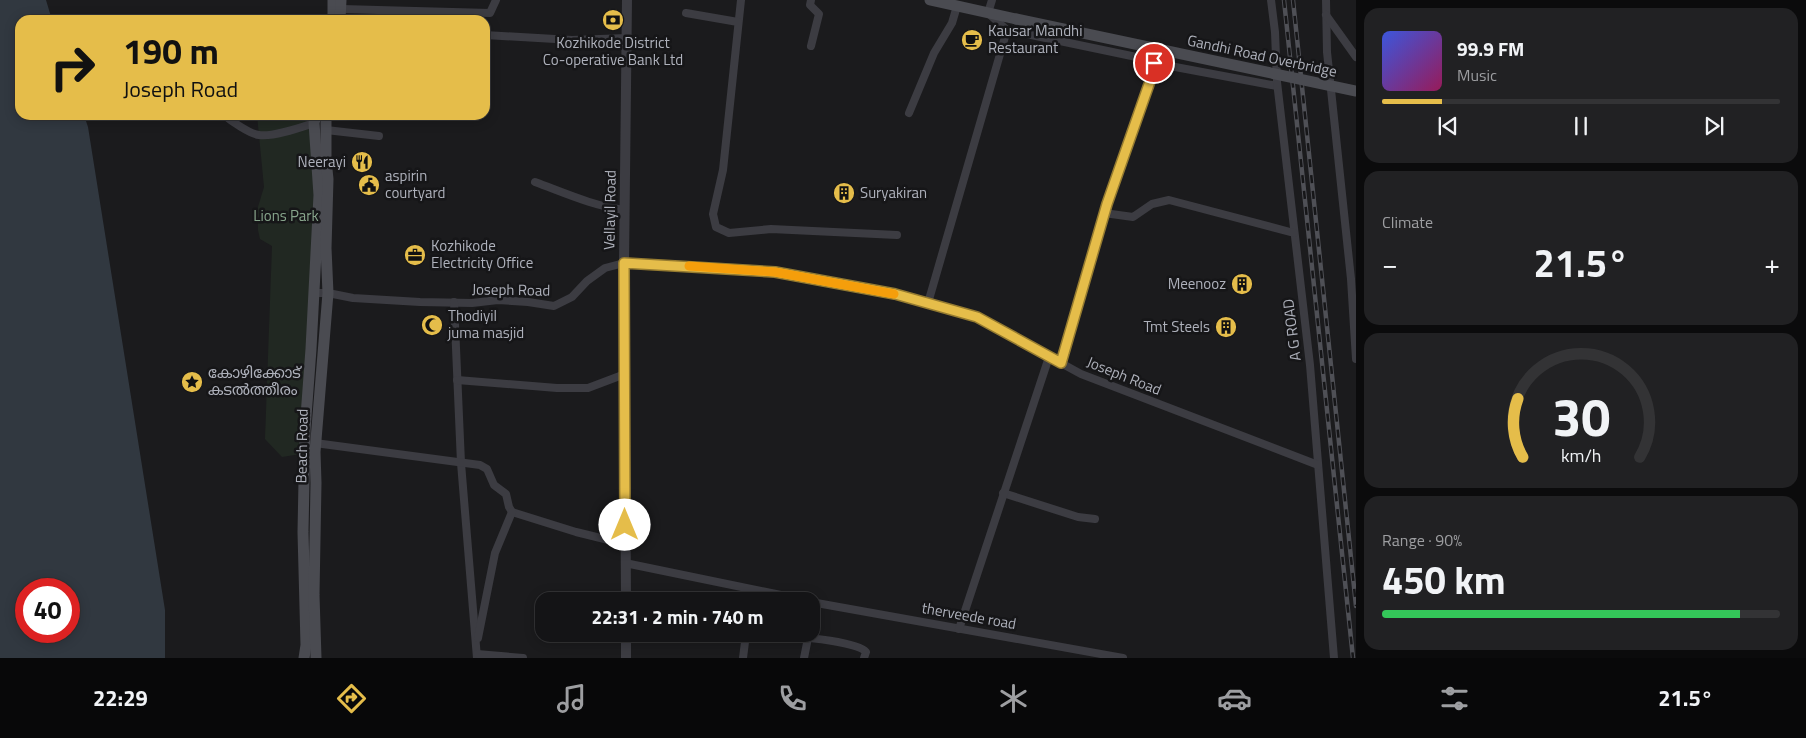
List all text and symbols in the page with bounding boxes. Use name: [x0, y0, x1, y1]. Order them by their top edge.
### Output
bank icon: Kozhikode District Co-operative Bank Ltd: [601, 8, 625, 32]
place label: Kausar Mandhi Restaurant: [988, 19, 1082, 59]
text: 190 m: [123, 24, 219, 78]
cafe icon: Kausar Mandhi Restaurant: [960, 28, 984, 52]
street label: Gandhi Road Overbridge: [1185, 28, 1339, 83]
place label: Kozhikode District Co-operative Bank Ltd: [543, 31, 683, 71]
text: 99.9 FM: [1457, 34, 1524, 63]
icon: right: [40, 35, 105, 100]
pin: [1133, 42, 1175, 84]
icon: arrive: [1140, 49, 1168, 77]
text: Music: [1457, 63, 1497, 87]
text: Joseph Road: [123, 72, 238, 106]
icon: previous: [1434, 112, 1462, 140]
icon: pause: [1567, 112, 1595, 140]
icon: next: [1700, 112, 1728, 140]
place label: Neerayi: [298, 150, 346, 173]
restaurant icon: Neerayi: [350, 150, 374, 174]
place label: aspirin courtyard: [385, 164, 445, 204]
street label: Vellayil Road: [597, 170, 622, 250]
public building icon: aspirin courtyard: [357, 173, 381, 197]
building icon: Suryakiran: [832, 181, 856, 205]
place label: Suryakiran: [860, 181, 927, 204]
park label: Lions Park: [253, 204, 319, 227]
text: Climate: [1382, 210, 1433, 234]
place label: Kozhikode Electricity Office: [431, 234, 533, 274]
text: 21.5°: [1534, 234, 1628, 292]
text: −: [1382, 242, 1398, 285]
text: +: [1764, 242, 1780, 285]
office icon: Kozhikode Electricity Office: [403, 243, 427, 267]
place label: Meenooz: [1168, 272, 1226, 295]
building icon: Meenooz: [1230, 272, 1254, 296]
street label: Joseph Road: [472, 277, 550, 302]
street label: A G ROAD: [1276, 298, 1307, 362]
place label: Thodiyil juma masjid: [447, 304, 524, 344]
mosque icon: Thodiyil juma masjid: [420, 313, 444, 337]
place label: Tmt Steels: [1143, 315, 1210, 338]
building icon: Tmt Steels: [1214, 315, 1238, 339]
street label: Joseph Road: [1084, 350, 1165, 401]
place label: കോഴിക്കോട് കടൽത്തീരം: [208, 361, 303, 401]
place icon: കോഴിക്കോട് കടൽത്തീരം: [180, 370, 204, 394]
text: 30: [1552, 377, 1610, 456]
street label: Beach Road: [289, 408, 314, 484]
text: km/h: [1561, 442, 1601, 469]
position arrow: [598, 498, 650, 550]
text: Range · 90%: [1382, 528, 1462, 552]
text: 450 km: [1382, 551, 1506, 609]
speed limit sign: 40: [15, 578, 80, 643]
street label: therveede road: [920, 596, 1018, 635]
text: 22:31 · 2 min · 740 m: [591, 602, 764, 631]
text: 22:29: [93, 681, 148, 715]
icon: directions: [334, 681, 369, 716]
icon: music: [554, 681, 589, 716]
icon: phone: [775, 681, 810, 716]
icon: climate: [996, 681, 1031, 716]
icon: car: [1217, 681, 1252, 716]
icon: filters: [1437, 681, 1472, 716]
text: 21.5°: [1658, 681, 1713, 715]

